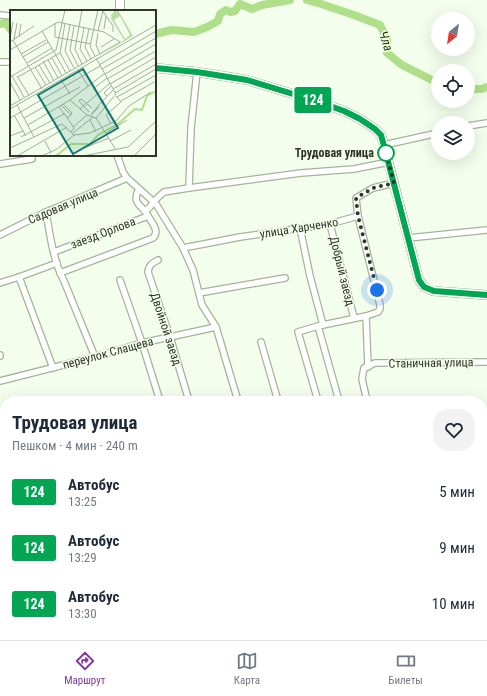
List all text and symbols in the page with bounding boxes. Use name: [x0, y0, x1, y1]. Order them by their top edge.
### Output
inset map: [10, 10, 156, 156]
north arrow: [431, 12, 475, 56]
map controls: [431, 12, 475, 160]
water label: Чла: [376, 29, 396, 53]
button: locate: [431, 64, 475, 108]
line badge: 124: [290, 87, 336, 113]
text: 124: [302, 92, 324, 108]
button: layers: [431, 116, 475, 160]
marker: Трудовая улица: [377, 144, 395, 162]
place label: Трудовая улица: [295, 146, 374, 160]
street label: Садовая улица: [26, 185, 100, 227]
street label: заезд Орлова: [69, 214, 138, 252]
street label: улица Харченко: [259, 215, 339, 241]
street label: Добрый заезд: [327, 235, 358, 308]
your location: [367, 280, 387, 300]
street label: Двойной заезд: [148, 291, 185, 368]
street label: переулок Слащева: [61, 334, 155, 372]
street label: Станичная улица: [388, 355, 474, 371]
button: heart: [433, 409, 475, 451]
text: Трудовая улица: [12, 411, 137, 434]
text: Пешком · 4 мин · 240 m: [12, 438, 138, 453]
text: Автобус: [68, 476, 119, 494]
text: 5 мин: [439, 483, 475, 501]
text: 124: [23, 484, 45, 500]
text: 13:25: [68, 494, 97, 509]
text: Автобус: [68, 532, 119, 550]
text: 9 мин: [439, 539, 475, 557]
text: 124: [23, 540, 45, 556]
text: 13:29: [68, 550, 97, 565]
text: Автобус: [68, 588, 119, 606]
text: 10 мин: [432, 595, 475, 613]
text: 124: [23, 596, 45, 612]
text: 13:30: [68, 606, 97, 621]
tab: Маршрут: [64, 650, 106, 687]
tab: Карта: [234, 650, 260, 687]
tab: Билеты: [388, 650, 423, 687]

